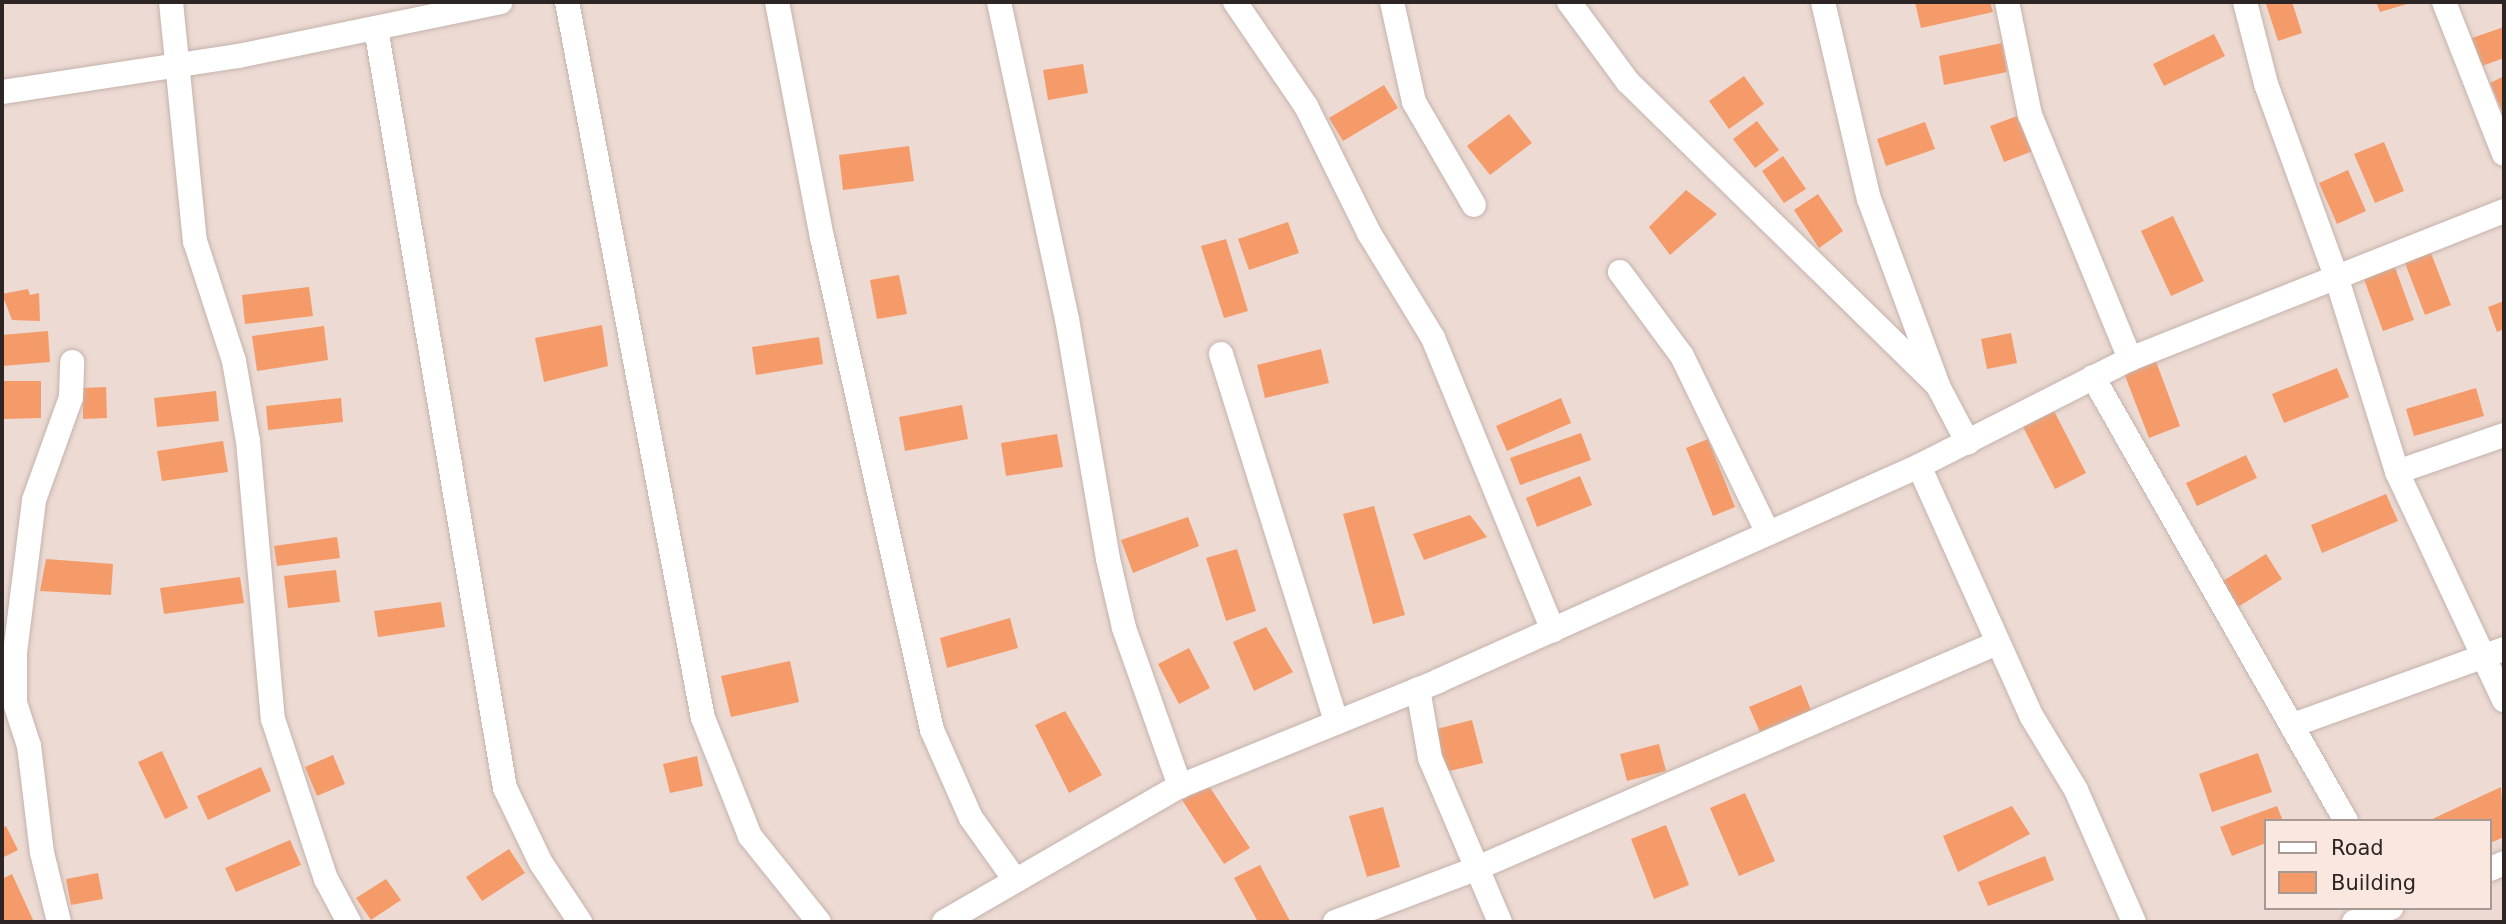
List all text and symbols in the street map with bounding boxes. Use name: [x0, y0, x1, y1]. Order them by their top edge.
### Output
legend: [2264, 819, 2492, 910]
text: Road: [2331, 836, 2384, 860]
text: Building: [2331, 871, 2416, 895]

